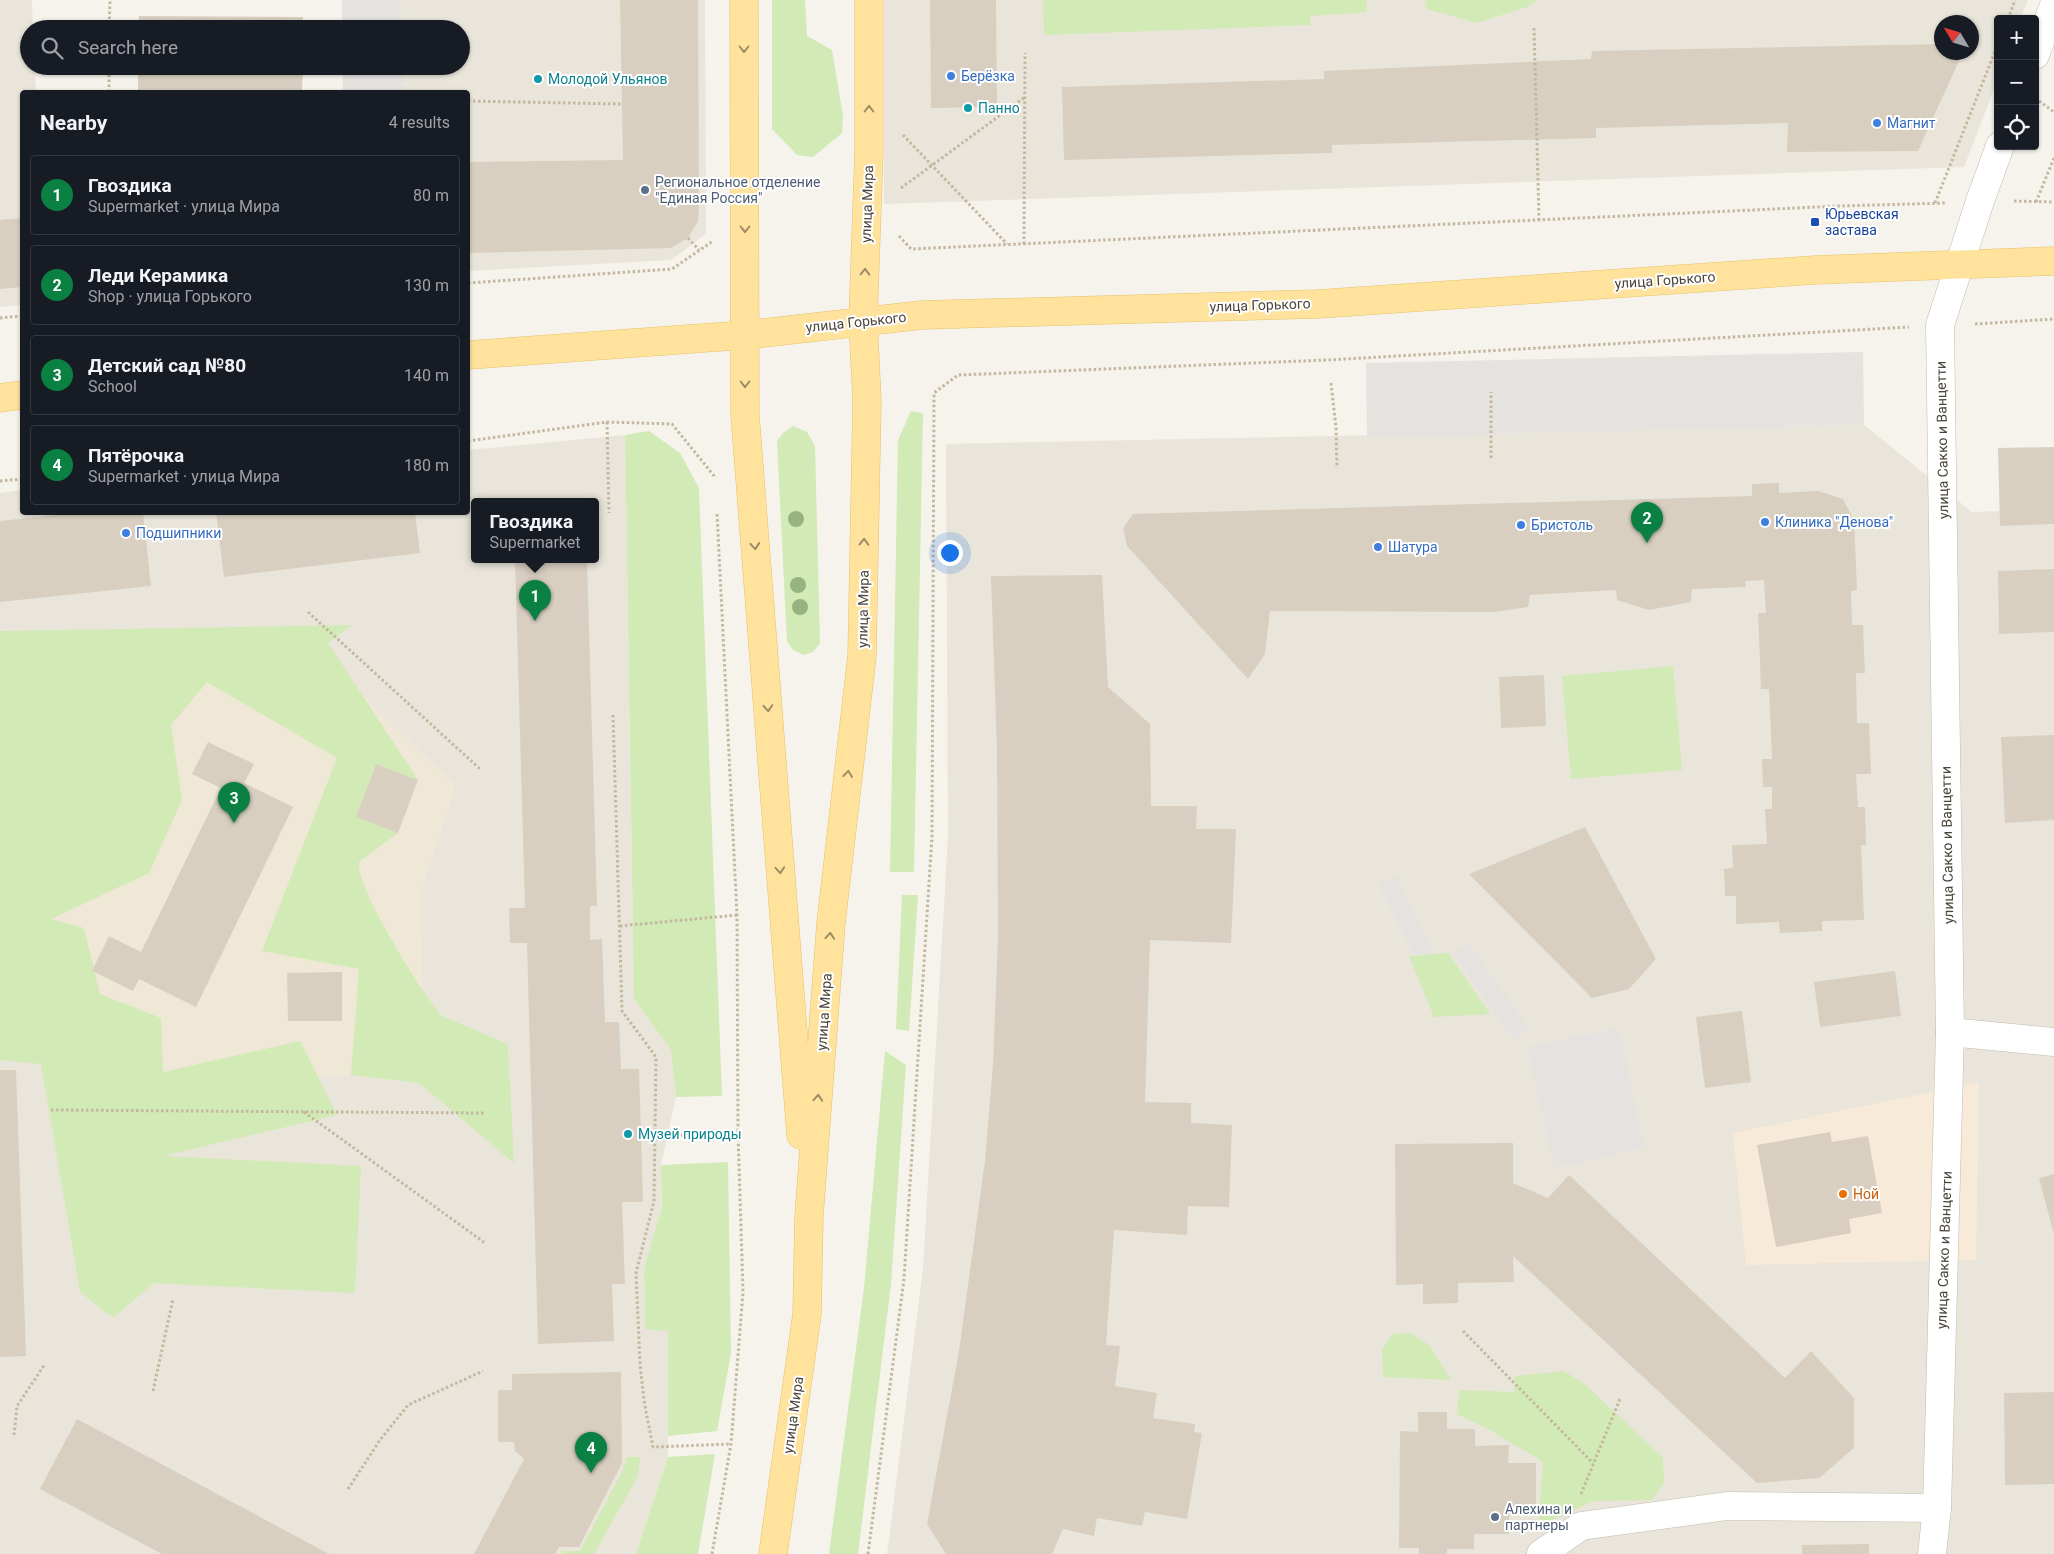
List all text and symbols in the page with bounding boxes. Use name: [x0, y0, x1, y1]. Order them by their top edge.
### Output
north arrow: [1934, 15, 1979, 60]
map controls: [1994, 15, 2039, 150]
button: +: [1994, 15, 2039, 60]
search box: [20, 20, 470, 75]
icon: search: [38, 34, 66, 62]
text: Search here: [78, 36, 178, 59]
one-way arrow: [739, 45, 749, 53]
button: −: [1994, 60, 2039, 105]
place label: Берёзка: [961, 68, 1015, 84]
marker: Берёзка: [945, 70, 957, 82]
place label: Молодой Ульянов: [548, 71, 667, 87]
marker: Молодой Ульянов: [532, 73, 544, 85]
place label: Панно: [978, 100, 1020, 116]
marker: Панно: [962, 102, 974, 114]
one-way arrow: [864, 105, 874, 113]
button: locate: [1994, 105, 2039, 150]
text: Nearby: [40, 111, 107, 135]
text: 4 results: [389, 113, 450, 132]
place label: Магнит: [1887, 115, 1936, 131]
marker: Магнит: [1871, 117, 1883, 129]
street label: улица Мира: [858, 165, 876, 243]
text: Гвоздика: [88, 174, 172, 197]
place label: Региональное отделение "Единая Россия": [655, 174, 820, 206]
marker: Региональное отделение "Единая Россия": [639, 184, 651, 196]
text: 1: [52, 186, 62, 205]
text: 80 m: [413, 186, 449, 205]
text: Supermarket · улица Мира: [88, 197, 280, 216]
place label: Юрьевская застава: [1825, 206, 1899, 238]
marker: Юрьевская застава: [1809, 216, 1821, 228]
one-way arrow: [740, 225, 750, 233]
text: Леди Керамика: [88, 264, 228, 287]
one-way arrow: [859, 268, 870, 276]
street label: улица Горького: [1614, 268, 1716, 292]
text: 2: [52, 276, 62, 295]
text: 130 m: [404, 276, 449, 295]
text: Shop · улица Горького: [88, 287, 252, 306]
street label: улица Горького: [1209, 295, 1311, 315]
street label: улица Горького: [805, 309, 907, 335]
text: Детский сад №80: [88, 354, 246, 377]
street label: улица Сакко и Ванцетти: [1933, 361, 1951, 519]
text: 3: [52, 366, 62, 385]
text: 140 m: [404, 366, 449, 385]
text: School: [88, 377, 137, 396]
one-way arrow: [740, 380, 750, 388]
text: Пятёрочка: [88, 444, 184, 467]
text: 4: [52, 456, 62, 475]
text: 180 m: [404, 456, 449, 475]
text: Supermarket · улица Мира: [88, 467, 280, 486]
popup: [471, 498, 599, 563]
pin: 2: [1631, 502, 1663, 543]
text: Гвоздика: [489, 510, 573, 533]
place label: Клиника "Денова": [1775, 514, 1893, 530]
marker: Клиника "Денова": [1759, 516, 1771, 528]
place label: Бристоль: [1531, 517, 1593, 533]
marker: Бристоль: [1515, 519, 1527, 531]
place label: Подшипники: [136, 525, 221, 541]
marker: Подшипники: [120, 527, 132, 539]
text: Supermarket: [489, 533, 581, 552]
one-way arrow: [859, 538, 869, 546]
place label: Шатура: [1388, 539, 1438, 555]
your location: [937, 540, 963, 566]
marker: Шатура: [1372, 541, 1384, 553]
one-way arrow: [750, 542, 761, 550]
street label: улица Мира: [854, 570, 872, 648]
pin: 1: [519, 580, 551, 621]
one-way arrow: [762, 704, 773, 712]
street label: улица Сакко и Ванцетти: [1938, 766, 1956, 924]
one-way arrow: [842, 770, 853, 778]
pin: 3: [218, 782, 250, 823]
one-way arrow: [774, 866, 785, 874]
one-way arrow: [825, 931, 836, 939]
street label: улица Мира: [813, 973, 835, 1051]
one-way arrow: [812, 1093, 823, 1101]
place label: Музей природы: [638, 1126, 742, 1142]
marker: Музей природы: [622, 1128, 634, 1140]
street label: улица Сакко и Ванцетти: [1933, 1171, 1955, 1329]
place label: Ной: [1853, 1186, 1879, 1202]
marker: Ной: [1837, 1188, 1849, 1200]
street label: улица Мира: [780, 1375, 806, 1455]
pin: 4: [575, 1432, 607, 1473]
place label: Алехина и партнеры: [1505, 1501, 1572, 1533]
marker: Алехина и партнеры: [1489, 1511, 1501, 1523]

